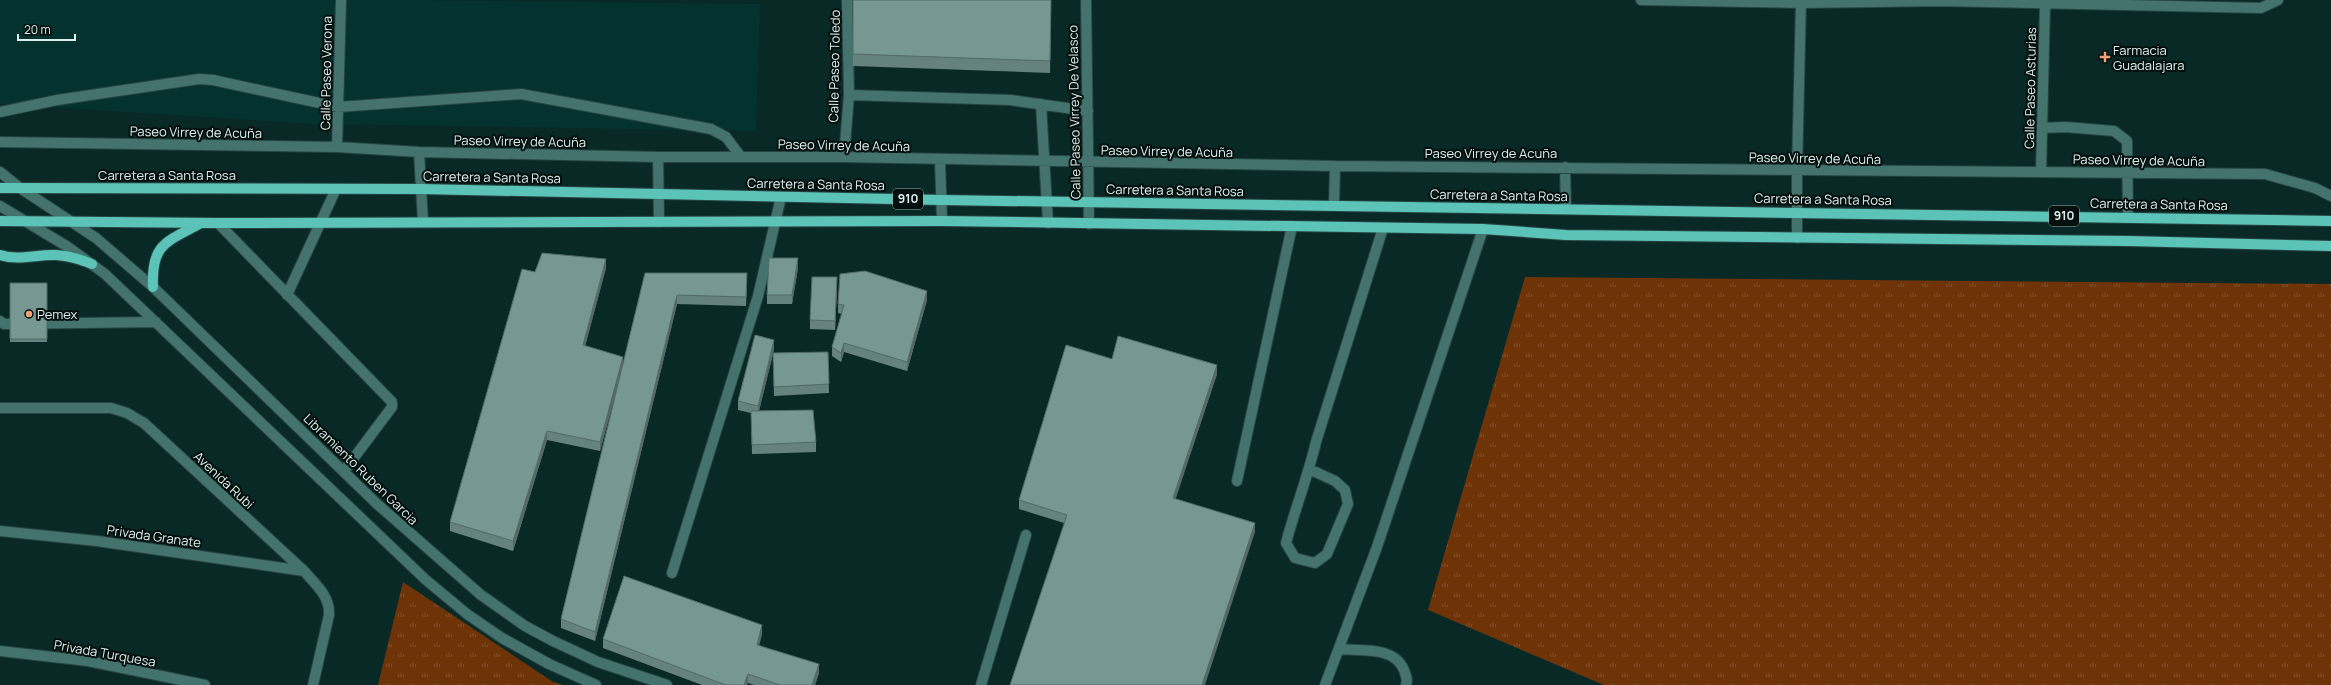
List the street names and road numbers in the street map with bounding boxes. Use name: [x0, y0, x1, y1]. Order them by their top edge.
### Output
street label: Calle Paseo Toledo: [824, 9, 844, 123]
street label: Calle Paseo Verona: [316, 16, 336, 130]
street label: Calle Paseo Virrey De Velasco: [1063, 24, 1085, 199]
street label: Calle Paseo Asturias: [2020, 27, 2040, 149]
street label: Paseo Virrey de Acuña: [130, 122, 262, 142]
street label: Paseo Virrey de Acuña: [454, 131, 586, 151]
street label: Paseo Virrey de Acuña: [778, 135, 910, 155]
street label: Paseo Virrey de Acuña: [1101, 141, 1233, 161]
street label: Paseo Virrey de Acuña: [1425, 144, 1557, 162]
street label: Paseo Virrey de Acuña: [1749, 148, 1881, 168]
street label: Paseo Virrey de Acuña: [2073, 150, 2205, 170]
street label: Carretera a Santa Rosa: [98, 166, 236, 184]
street label: Carretera a Santa Rosa: [423, 167, 561, 187]
street label: Carretera a Santa Rosa: [747, 174, 885, 194]
street label: Carretera a Santa Rosa: [1106, 180, 1244, 200]
street label: Carretera a Santa Rosa: [1430, 185, 1568, 205]
road number: 910: [893, 189, 923, 209]
street label: Carretera a Santa Rosa: [1754, 189, 1892, 209]
street label: Carretera a Santa Rosa: [2090, 194, 2228, 214]
road number: 910: [2049, 206, 2079, 226]
street label: Libramiento Ruben Garcia: [300, 409, 422, 529]
street label: Avenida Rubi: [190, 447, 258, 513]
street label: Privada Granate: [106, 520, 203, 552]
street label: Privada Turquesa: [53, 635, 157, 671]

